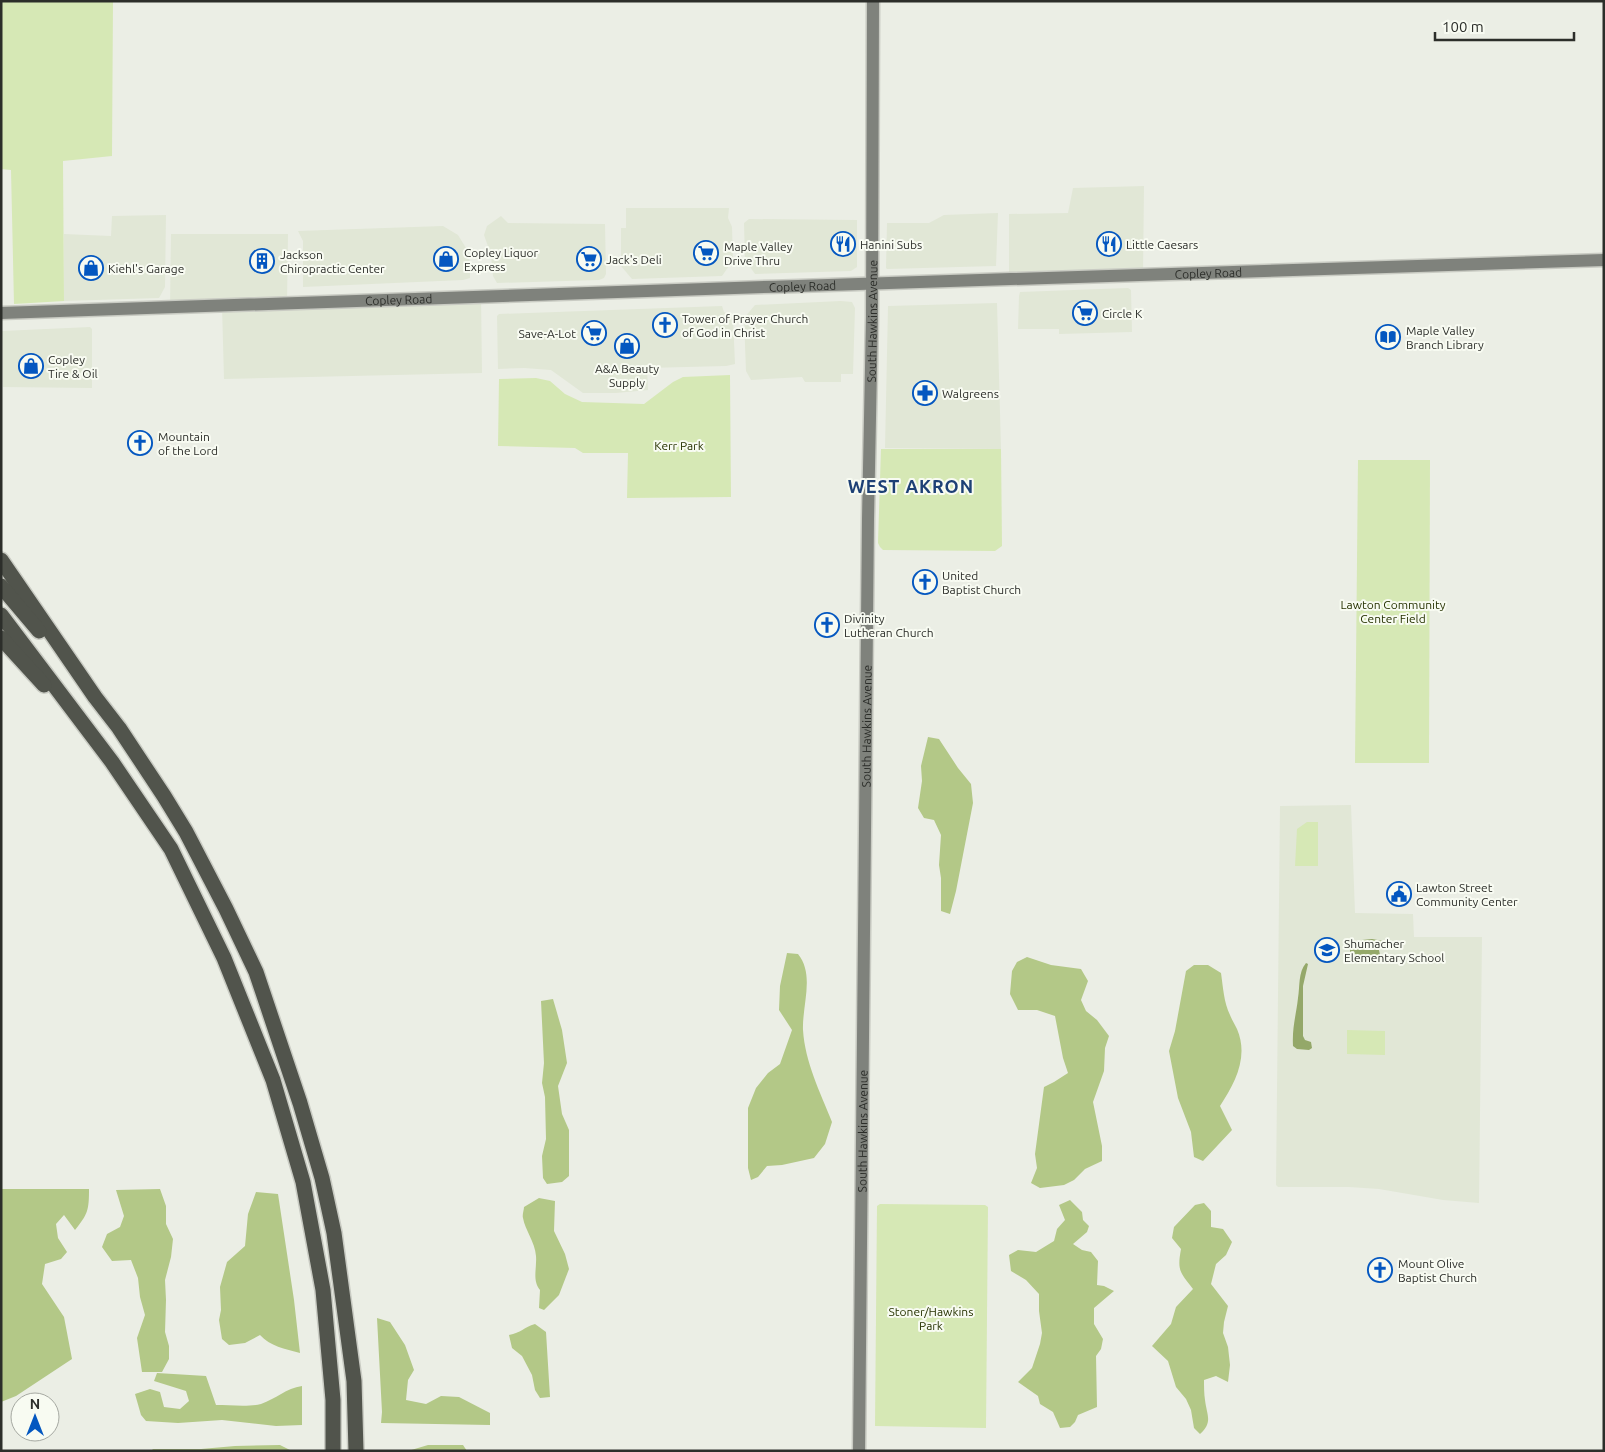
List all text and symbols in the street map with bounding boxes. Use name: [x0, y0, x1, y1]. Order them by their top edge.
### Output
scale bar: [1435, 10, 1574, 42]
text: 100 m: [1442, 18, 1484, 35]
restaurant icon: Hanini Subs: [830, 231, 856, 257]
restaurant icon: Little Caesars: [1096, 231, 1122, 257]
place label: Hanini Subs: [860, 238, 922, 251]
place label: Little Caesars: [1126, 238, 1198, 251]
supermarket icon: Maple Valley Drive Thru: [693, 240, 719, 266]
place label: Maple Valley Drive Thru: [724, 240, 793, 267]
shop icon: Copley Liquor Express: [433, 246, 459, 272]
place label: Copley Liquor Express: [464, 246, 539, 273]
supermarket icon: Jack's Deli: [576, 246, 602, 272]
building icon: Jackson Chiropractic Center: [249, 248, 275, 274]
place label: Jackson Chiropractic Center: [280, 248, 385, 275]
place label: Jack's Deli: [606, 253, 662, 266]
shop icon: Kiehl's Garage: [78, 255, 104, 281]
street label: South Hawkins Avenue: [864, 260, 879, 383]
place label: Kiehl's Garage: [108, 262, 184, 275]
street label: Copley Road: [1175, 265, 1242, 280]
street label: Copley Road: [769, 278, 836, 293]
street label: Copley Road: [365, 292, 433, 307]
supermarket icon: Circle K: [1072, 300, 1098, 326]
place label: Circle K: [1102, 307, 1143, 320]
church icon: Tower of Prayer Church of God in Christ: [652, 312, 678, 338]
place label: Tower of Prayer Church of God in Christ: [682, 312, 808, 339]
supermarket icon: Save-A-Lot: [581, 320, 607, 346]
library icon: Maple Valley Branch Library: [1375, 324, 1401, 350]
place label: Maple Valley Branch Library: [1406, 324, 1484, 351]
place label: Save-A-Lot: [519, 327, 576, 340]
shop icon: A&A Beauty Supply: [614, 333, 640, 359]
shop icon: Copley Tire & Oil: [18, 353, 44, 379]
place label: Copley Tire & Oil: [48, 353, 98, 380]
place label: A&A Beauty Supply: [595, 362, 659, 389]
pharmacy icon: Walgreens: [912, 380, 938, 406]
place label: Walgreens: [942, 387, 999, 400]
church icon: Mountain of the Lord: [127, 430, 153, 456]
place label: Mountain of the Lord: [158, 430, 218, 457]
park label: Kerr Park: [654, 439, 704, 452]
district label: WEST AKRON: [848, 476, 974, 496]
church icon: United Baptist Church: [912, 569, 938, 595]
place label: United Baptist Church: [942, 569, 1021, 596]
park label: Lawton Community Center Field: [1340, 598, 1446, 625]
church icon: Divinity Lutheran Church: [814, 612, 840, 638]
place label: Divinity Lutheran Church: [844, 612, 934, 639]
street label: South Hawkins Avenue: [859, 665, 873, 787]
public building icon: Lawton Street Community Center: [1386, 881, 1412, 907]
place label: Lawton Street Community Center: [1416, 881, 1518, 908]
school or university icon: Shumacher Elementary School: [1314, 937, 1340, 963]
place label: Shumacher Elementary School: [1344, 937, 1444, 964]
street label: South Hawkins Avenue: [855, 1070, 869, 1192]
church icon: Mount Olive Baptist Church: [1367, 1257, 1393, 1283]
place label: Mount Olive Baptist Church: [1398, 1257, 1477, 1284]
park label: Stoner/Hawkins Park: [889, 1305, 973, 1332]
north arrow: [10, 1392, 60, 1442]
text: N: [30, 1396, 40, 1412]

